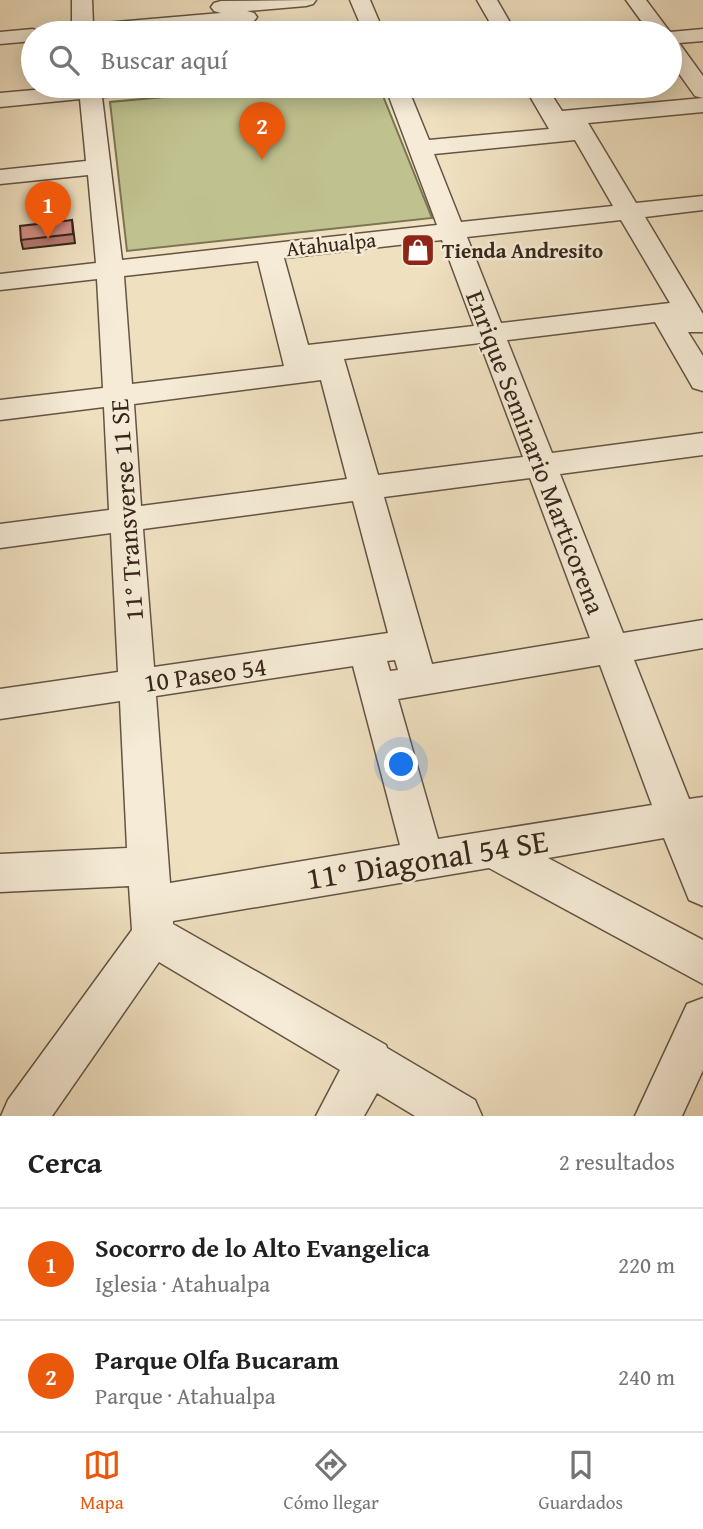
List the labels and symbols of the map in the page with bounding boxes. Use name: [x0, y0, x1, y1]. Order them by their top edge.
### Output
pin: 2: [239, 102, 285, 160]
pin: 1: [25, 181, 71, 239]
street label: Atahualpa: [284, 224, 378, 264]
shop icon: Tienda Andresito: [399, 231, 437, 269]
place label: Tienda Andresito: [442, 235, 603, 266]
street label: Enrique Seminario Marticorena: [456, 285, 616, 620]
street label: 11° Transverse 11 SE: [99, 398, 153, 622]
street label: 10 Paseo 54: [141, 646, 269, 702]
your location: [384, 747, 418, 781]
street label: 11° Diagonal 54 SE: [303, 817, 551, 901]

